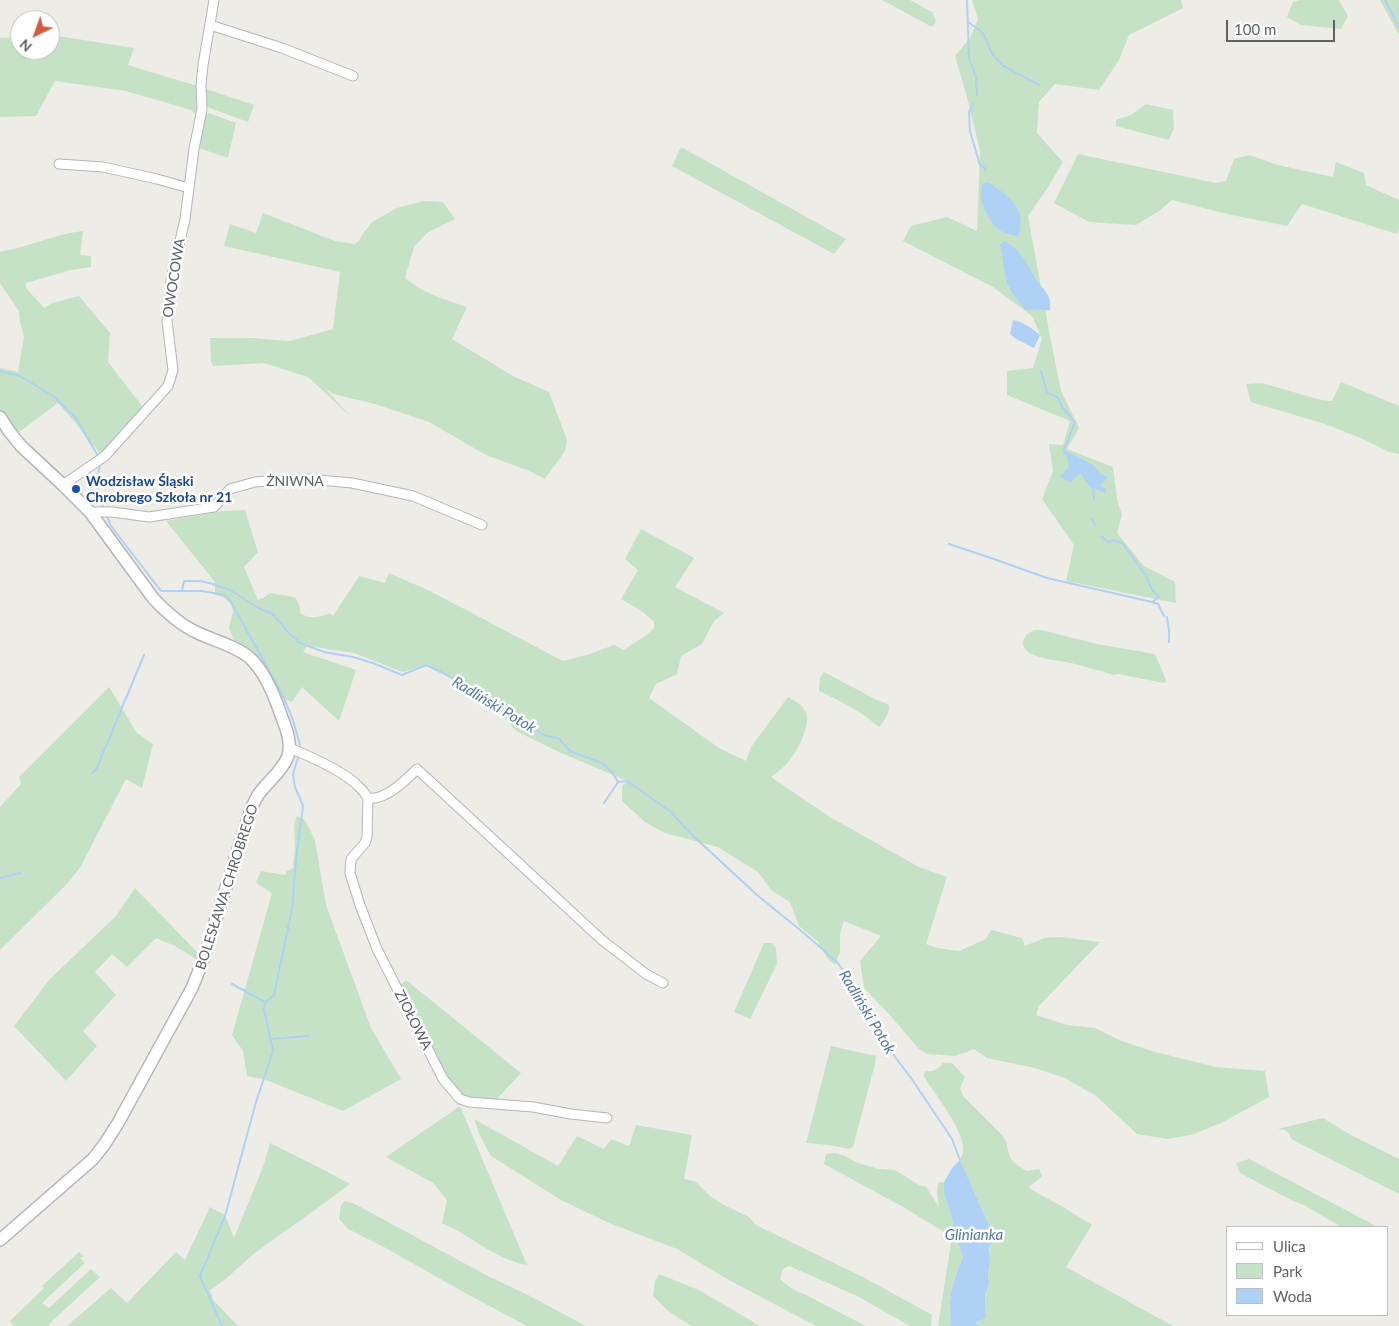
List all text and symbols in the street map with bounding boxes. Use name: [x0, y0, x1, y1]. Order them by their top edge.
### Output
north arrow: [10, 10, 60, 60]
scale bar: [1229, 10, 1338, 42]
text: 100 m: [1234, 20, 1276, 38]
text: N: [16, 36, 35, 56]
street label: OWOCOWA: [159, 237, 189, 319]
place label: Wodzisław Śląski Chrobrego Szkoła nr 21: [86, 473, 232, 506]
street label: ŻNIWNA: [266, 473, 324, 489]
marker: Wodzisław Śląski Chrobrego Szkoła nr 21: [70, 483, 82, 495]
water label: Radliński Potok: [449, 673, 539, 737]
street label: BOLESŁAWA CHROBREGO: [192, 802, 262, 972]
water label: Radliński Potok: [835, 967, 899, 1057]
street label: ZIOŁOWA: [391, 987, 435, 1053]
water label: Glinianka: [945, 1226, 1003, 1244]
legend: [1226, 1226, 1389, 1316]
text: Ulica: [1273, 1237, 1306, 1255]
text: Park: [1273, 1262, 1302, 1280]
text: Woda: [1273, 1287, 1312, 1305]

